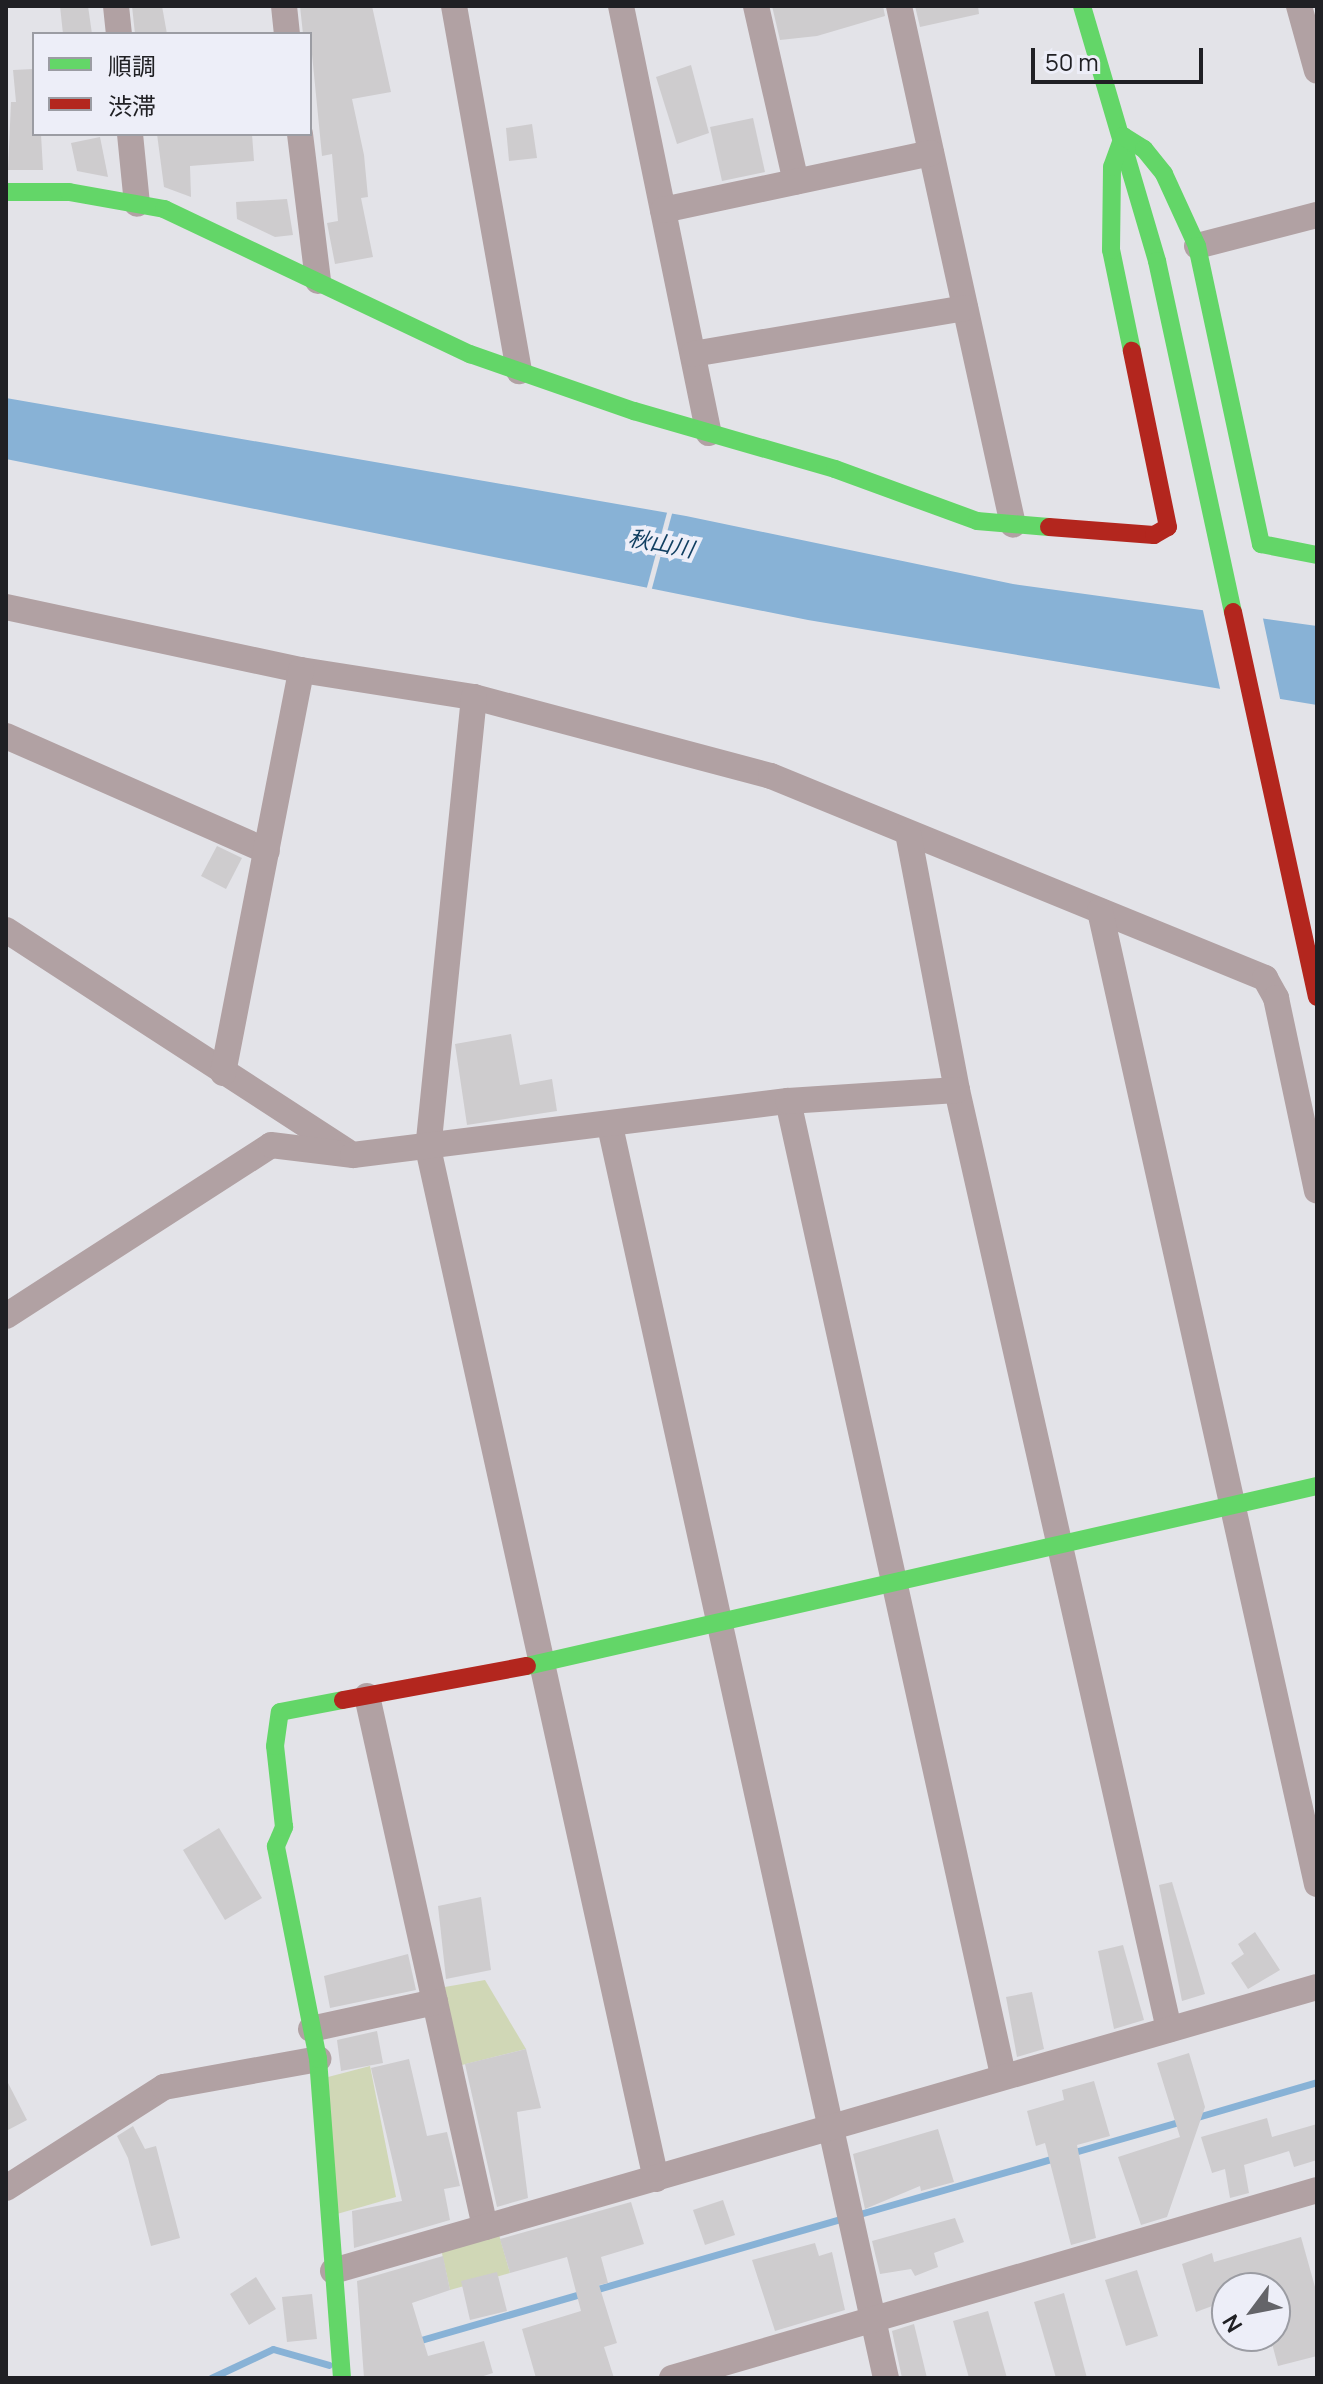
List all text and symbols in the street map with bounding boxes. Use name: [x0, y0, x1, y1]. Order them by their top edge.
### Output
legend: [32, 32, 312, 136]
scale bar: [1035, 32, 1207, 82]
text: 50 m: [1045, 45, 1099, 78]
text: 順調: [108, 49, 156, 82]
text: 渋滞: [108, 89, 156, 122]
water label: 秋山川: [626, 525, 696, 563]
north arrow: [1211, 2272, 1291, 2352]
text: N: [1215, 2309, 1249, 2338]

